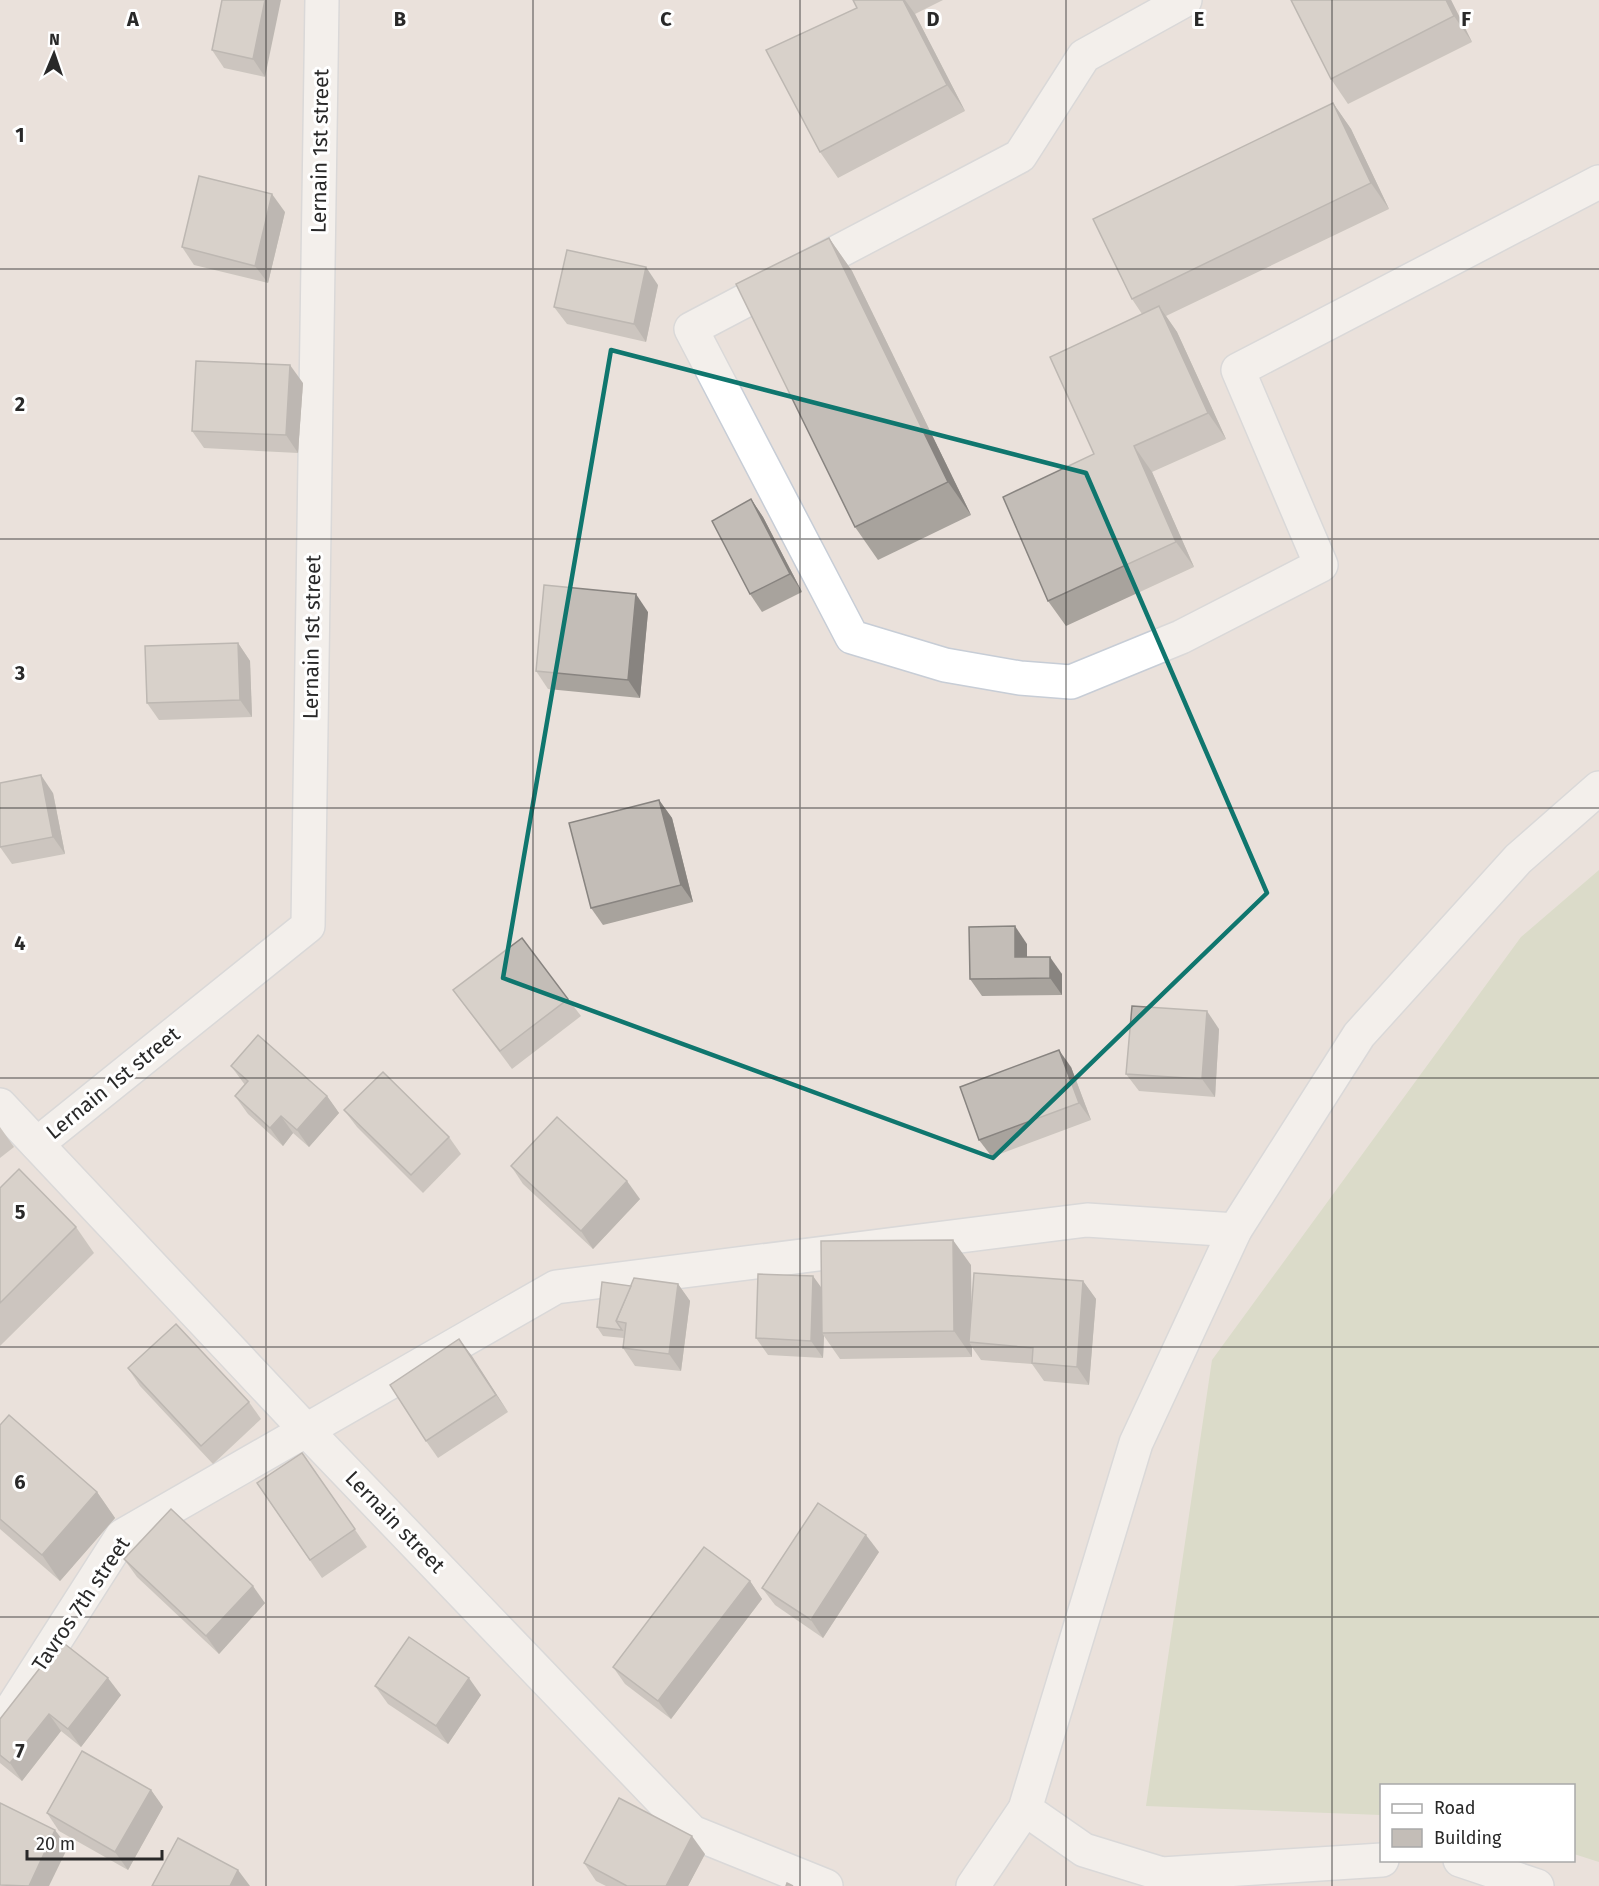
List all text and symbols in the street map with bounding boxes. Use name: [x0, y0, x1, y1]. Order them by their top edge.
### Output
text: A: [126, 7, 140, 31]
text: B: [394, 7, 406, 31]
text: C: [660, 7, 672, 31]
text: D: [926, 7, 940, 31]
text: E: [1194, 7, 1204, 31]
text: F: [1461, 7, 1471, 31]
north arrow: [24, 24, 84, 84]
text: N: [49, 30, 60, 49]
street label: Lernain 1st street: [306, 68, 334, 233]
text: 1: [15, 123, 25, 147]
text: 2: [15, 392, 25, 416]
street label: Lernain 1st street: [298, 554, 326, 719]
text: 3: [14, 661, 25, 685]
text: 4: [14, 931, 26, 955]
street label: Lernain 1st street: [41, 1021, 185, 1145]
text: 5: [15, 1200, 26, 1224]
street label: Lernain street: [340, 1465, 451, 1579]
text: 6: [14, 1470, 26, 1494]
street label: Tavros 7th street: [26, 1532, 136, 1676]
text: 7: [15, 1739, 25, 1763]
legend: [1380, 1784, 1575, 1862]
text: Road: [1434, 1797, 1476, 1819]
scale bar: [27, 1823, 162, 1861]
text: Building: [1434, 1827, 1502, 1849]
text: 20 m: [36, 1833, 75, 1855]

